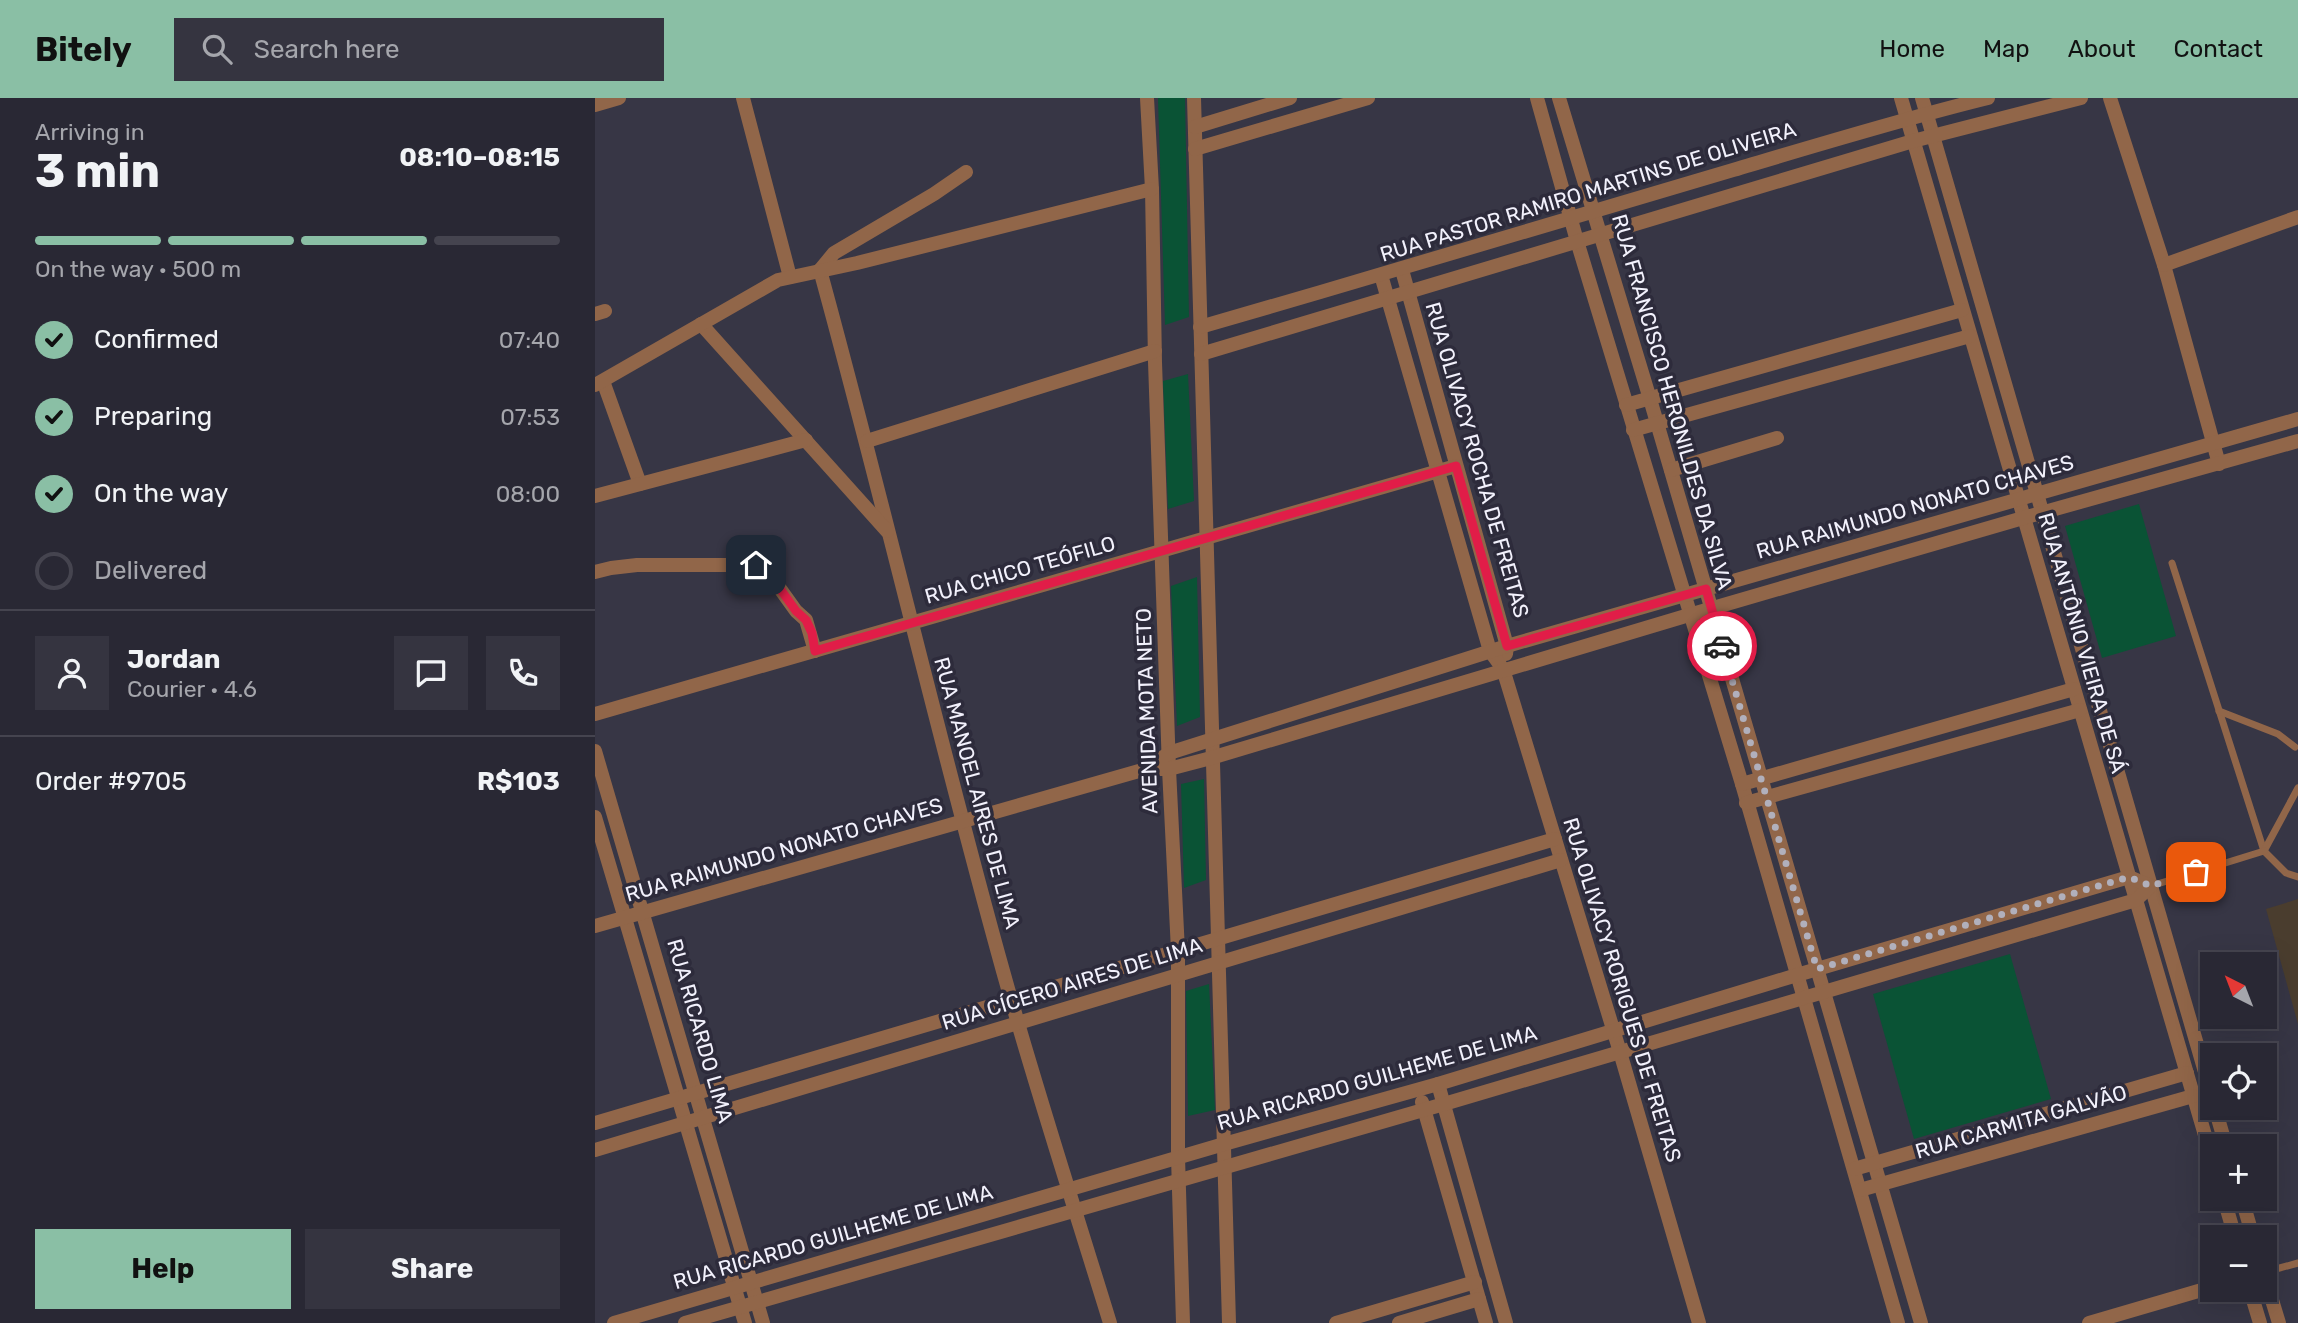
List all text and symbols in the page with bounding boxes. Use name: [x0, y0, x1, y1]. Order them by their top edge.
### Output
search box: [174, 18, 664, 81]
text: Bitely: [35, 30, 132, 69]
icon: search: [198, 30, 236, 68]
text: Search here: [254, 34, 400, 65]
text: Home: [1879, 35, 1945, 63]
text: Map: [1983, 35, 2030, 63]
text: About: [2068, 35, 2136, 63]
text: Contact: [2174, 35, 2263, 63]
street label: RUA PASTOR RAMIRO MARTINS DE OLIVEIRA: [1377, 116, 1799, 267]
text: Arriving in: [35, 118, 145, 146]
text: 08:10–08:15: [399, 142, 560, 173]
text: 3 min: [35, 144, 160, 199]
street label: RUA FRANCISCO HERONILDES DA SILVA: [1607, 211, 1738, 592]
text: On the way · 500 m: [35, 255, 241, 283]
street label: RUA OLIVACY ROCHA DE FREITAS: [1420, 299, 1535, 620]
icon: check: [35, 321, 73, 359]
text: Confirmed: [94, 324, 219, 355]
text: 07:40: [499, 326, 560, 354]
icon: check: [35, 398, 73, 436]
text: Preparing: [94, 401, 212, 432]
text: 07:53: [500, 403, 560, 431]
street label: RUA RAIMUNDO NONATO CHAVES: [1753, 449, 2076, 564]
icon: check: [35, 475, 73, 513]
text: On the way: [94, 478, 228, 509]
text: 08:00: [496, 480, 560, 508]
street label: RUA ANTÔNIO VIEIRA DE SÁ: [2033, 510, 2132, 776]
street label: RUA CHICO TEÓFILO: [922, 530, 1118, 609]
pin: [726, 535, 786, 595]
icon: home: [737, 546, 775, 584]
text: Delivered: [94, 555, 207, 586]
street label: AVENIDA MOTA NETO: [1130, 608, 1163, 814]
courier: [1687, 611, 1757, 681]
icon: car: [1703, 627, 1741, 665]
button: person: [35, 636, 109, 710]
button: chat: [394, 636, 468, 710]
button: phone: [486, 636, 560, 710]
text: Jordan: [127, 644, 220, 675]
street label: RUA MANOEL AIRES DE LIMA: [929, 654, 1026, 931]
text: Courier · 4.6: [127, 675, 257, 703]
text: Order #9705: [35, 766, 187, 797]
text: R$103: [477, 766, 560, 797]
street label: RUA RAIMUNDO NONATO CHAVES: [622, 792, 945, 907]
street label: RUA OLIVACY RORIGUES DE FREITAS: [1558, 815, 1687, 1165]
pin: [2166, 842, 2226, 902]
icon: bag: [2177, 853, 2215, 891]
street label: RUA CÍCERO AIRES DE LIMA: [939, 932, 1205, 1035]
street label: RUA RICARDO LIMA: [662, 936, 739, 1126]
north arrow: [2200, 952, 2277, 1029]
map controls: [2200, 952, 2277, 1302]
street label: RUA RICARDO GUILHEME DE LIMA: [1214, 1020, 1540, 1135]
button: locate: [2200, 1043, 2277, 1120]
street label: RUA CARMITA GALVÃO: [1912, 1079, 2129, 1164]
button: +: [2200, 1134, 2277, 1211]
street label: RUA RICARDO GUILHEME DE LIMA: [670, 1179, 996, 1294]
button: −: [2200, 1225, 2277, 1302]
button: Help: [35, 1229, 291, 1309]
button: Share: [305, 1229, 560, 1309]

